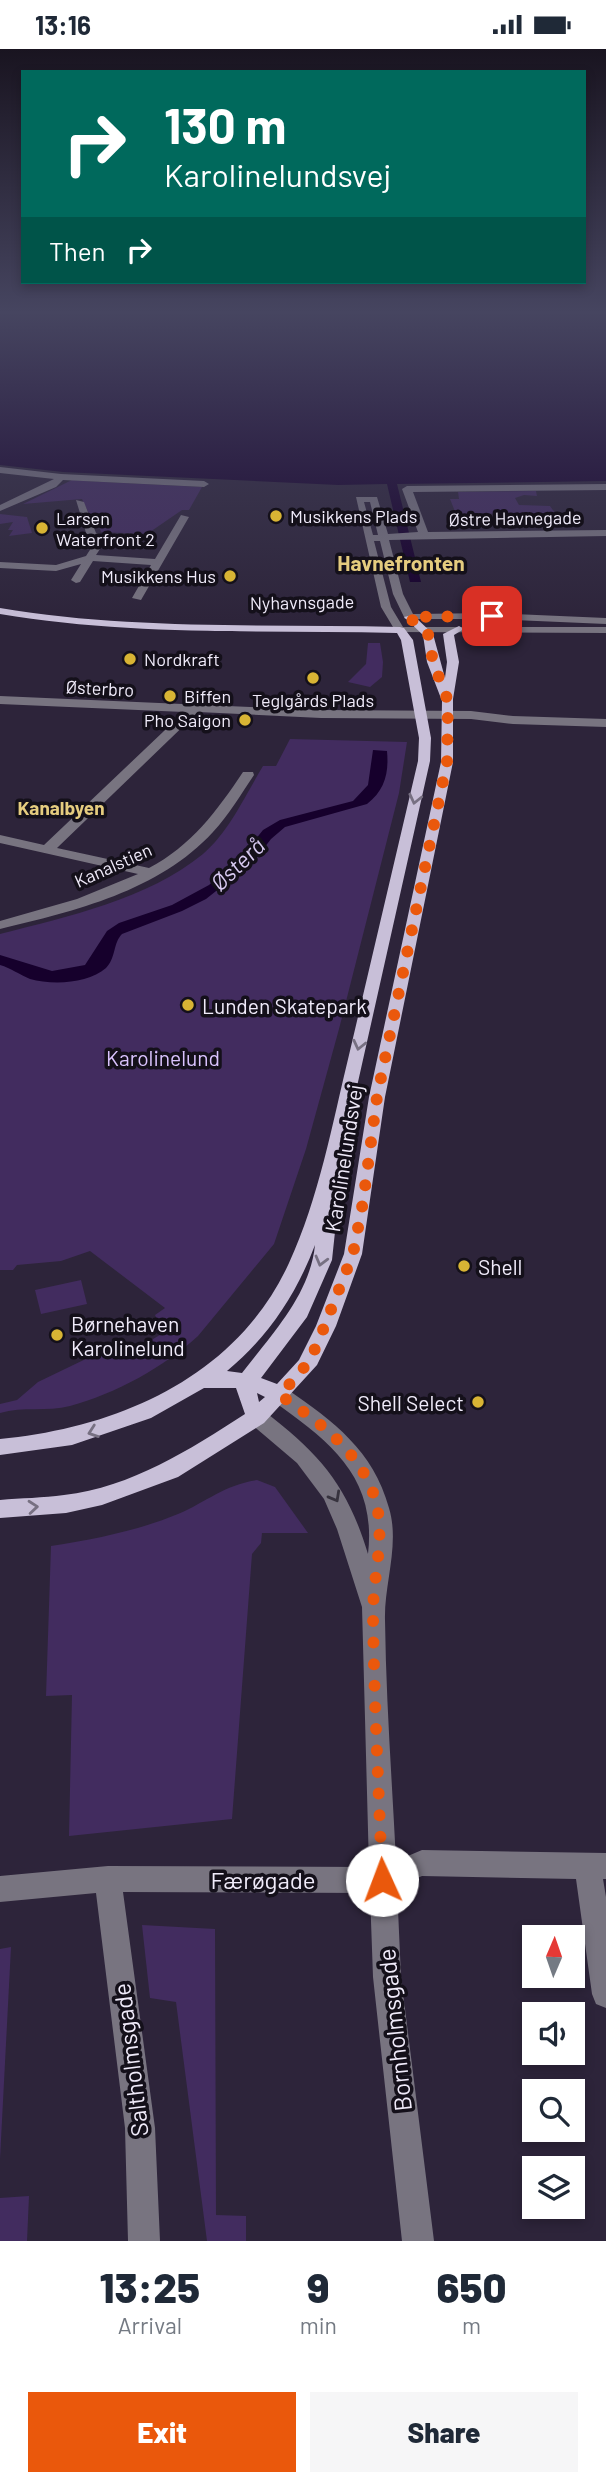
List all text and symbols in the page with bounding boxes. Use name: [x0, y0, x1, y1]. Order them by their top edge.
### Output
text: 13:16: [35, 9, 91, 40]
text: 130 m: [164, 95, 286, 154]
icon: right: [49, 98, 140, 189]
text: Karolinelundsvej: [164, 155, 391, 193]
icon: right: [120, 231, 158, 269]
text: Then: [49, 235, 106, 266]
place label: Musikkens Plads: [290, 505, 418, 527]
street label: Østre Havnegade: [448, 506, 582, 530]
place label: Larsen Waterfront 2: [56, 507, 155, 550]
marker: Musikkens Plads: [268, 508, 284, 524]
marker: Larsen Waterfront 2: [34, 520, 50, 536]
district label: Havnefronten: [337, 550, 465, 575]
place label: Musikkens Hus: [101, 565, 216, 587]
marker: Musikkens Hus: [222, 568, 238, 584]
pin: [462, 586, 522, 646]
street label: Nyhavnsgade: [250, 590, 354, 614]
icon: arrive: [473, 597, 511, 635]
place label: Nordkraft: [144, 648, 220, 670]
marker: Nordkraft: [122, 651, 138, 667]
marker: Teglgårds Plads: [305, 670, 321, 686]
street label: Østerbro: [65, 675, 135, 701]
place label: Biffen: [184, 685, 231, 707]
marker: Biffen: [162, 688, 178, 704]
place label: Teglgårds Plads: [252, 689, 374, 711]
place label: Pho Saigon: [144, 709, 231, 731]
marker: Pho Saigon: [237, 712, 253, 728]
one-way arrow: [409, 793, 423, 805]
district label: Kanalbyen: [17, 796, 105, 819]
water label: Østerå: [204, 831, 270, 896]
street label: Kanalstien: [71, 838, 155, 892]
place label: Lunden Skatepark: [202, 993, 367, 1018]
marker: Lunden Skatepark: [180, 997, 196, 1013]
one-way arrow: [353, 1039, 367, 1051]
park label: Karolinelund: [106, 1045, 220, 1070]
street label: Karolinelundsvej: [319, 1082, 367, 1234]
place label: Shell: [478, 1254, 522, 1279]
one-way arrow: [314, 1255, 329, 1267]
marker: Shell: [456, 1258, 472, 1274]
place label: Børnehaven Karolinelund: [71, 1311, 185, 1360]
marker: Børnehaven Karolinelund: [49, 1327, 65, 1343]
place label: Shell Select: [357, 1390, 464, 1415]
marker: Shell Select: [470, 1394, 486, 1410]
one-way arrow: [87, 1424, 100, 1438]
one-way arrow: [327, 1490, 340, 1502]
one-way arrow: [28, 1500, 39, 1515]
position arrow: [345, 1843, 419, 1917]
street label: Færøgade: [210, 1865, 316, 1894]
north arrow: [522, 1925, 584, 1988]
map controls: [522, 1925, 585, 2219]
street label: Bornholmsgade: [371, 1947, 417, 2113]
street label: Saltholmsgade: [106, 1982, 154, 2138]
button: sound: [522, 2002, 585, 2065]
button: search: [522, 2079, 585, 2142]
button: layers: [522, 2156, 585, 2219]
text: 13:25: [100, 2261, 200, 2311]
text: 9: [307, 2261, 329, 2311]
text: 650: [437, 2261, 506, 2311]
text: Arrival: [118, 2311, 182, 2339]
text: min: [300, 2311, 337, 2339]
text: m: [462, 2311, 481, 2339]
button: Exit: [28, 2392, 296, 2472]
button: Share: [310, 2392, 578, 2472]

